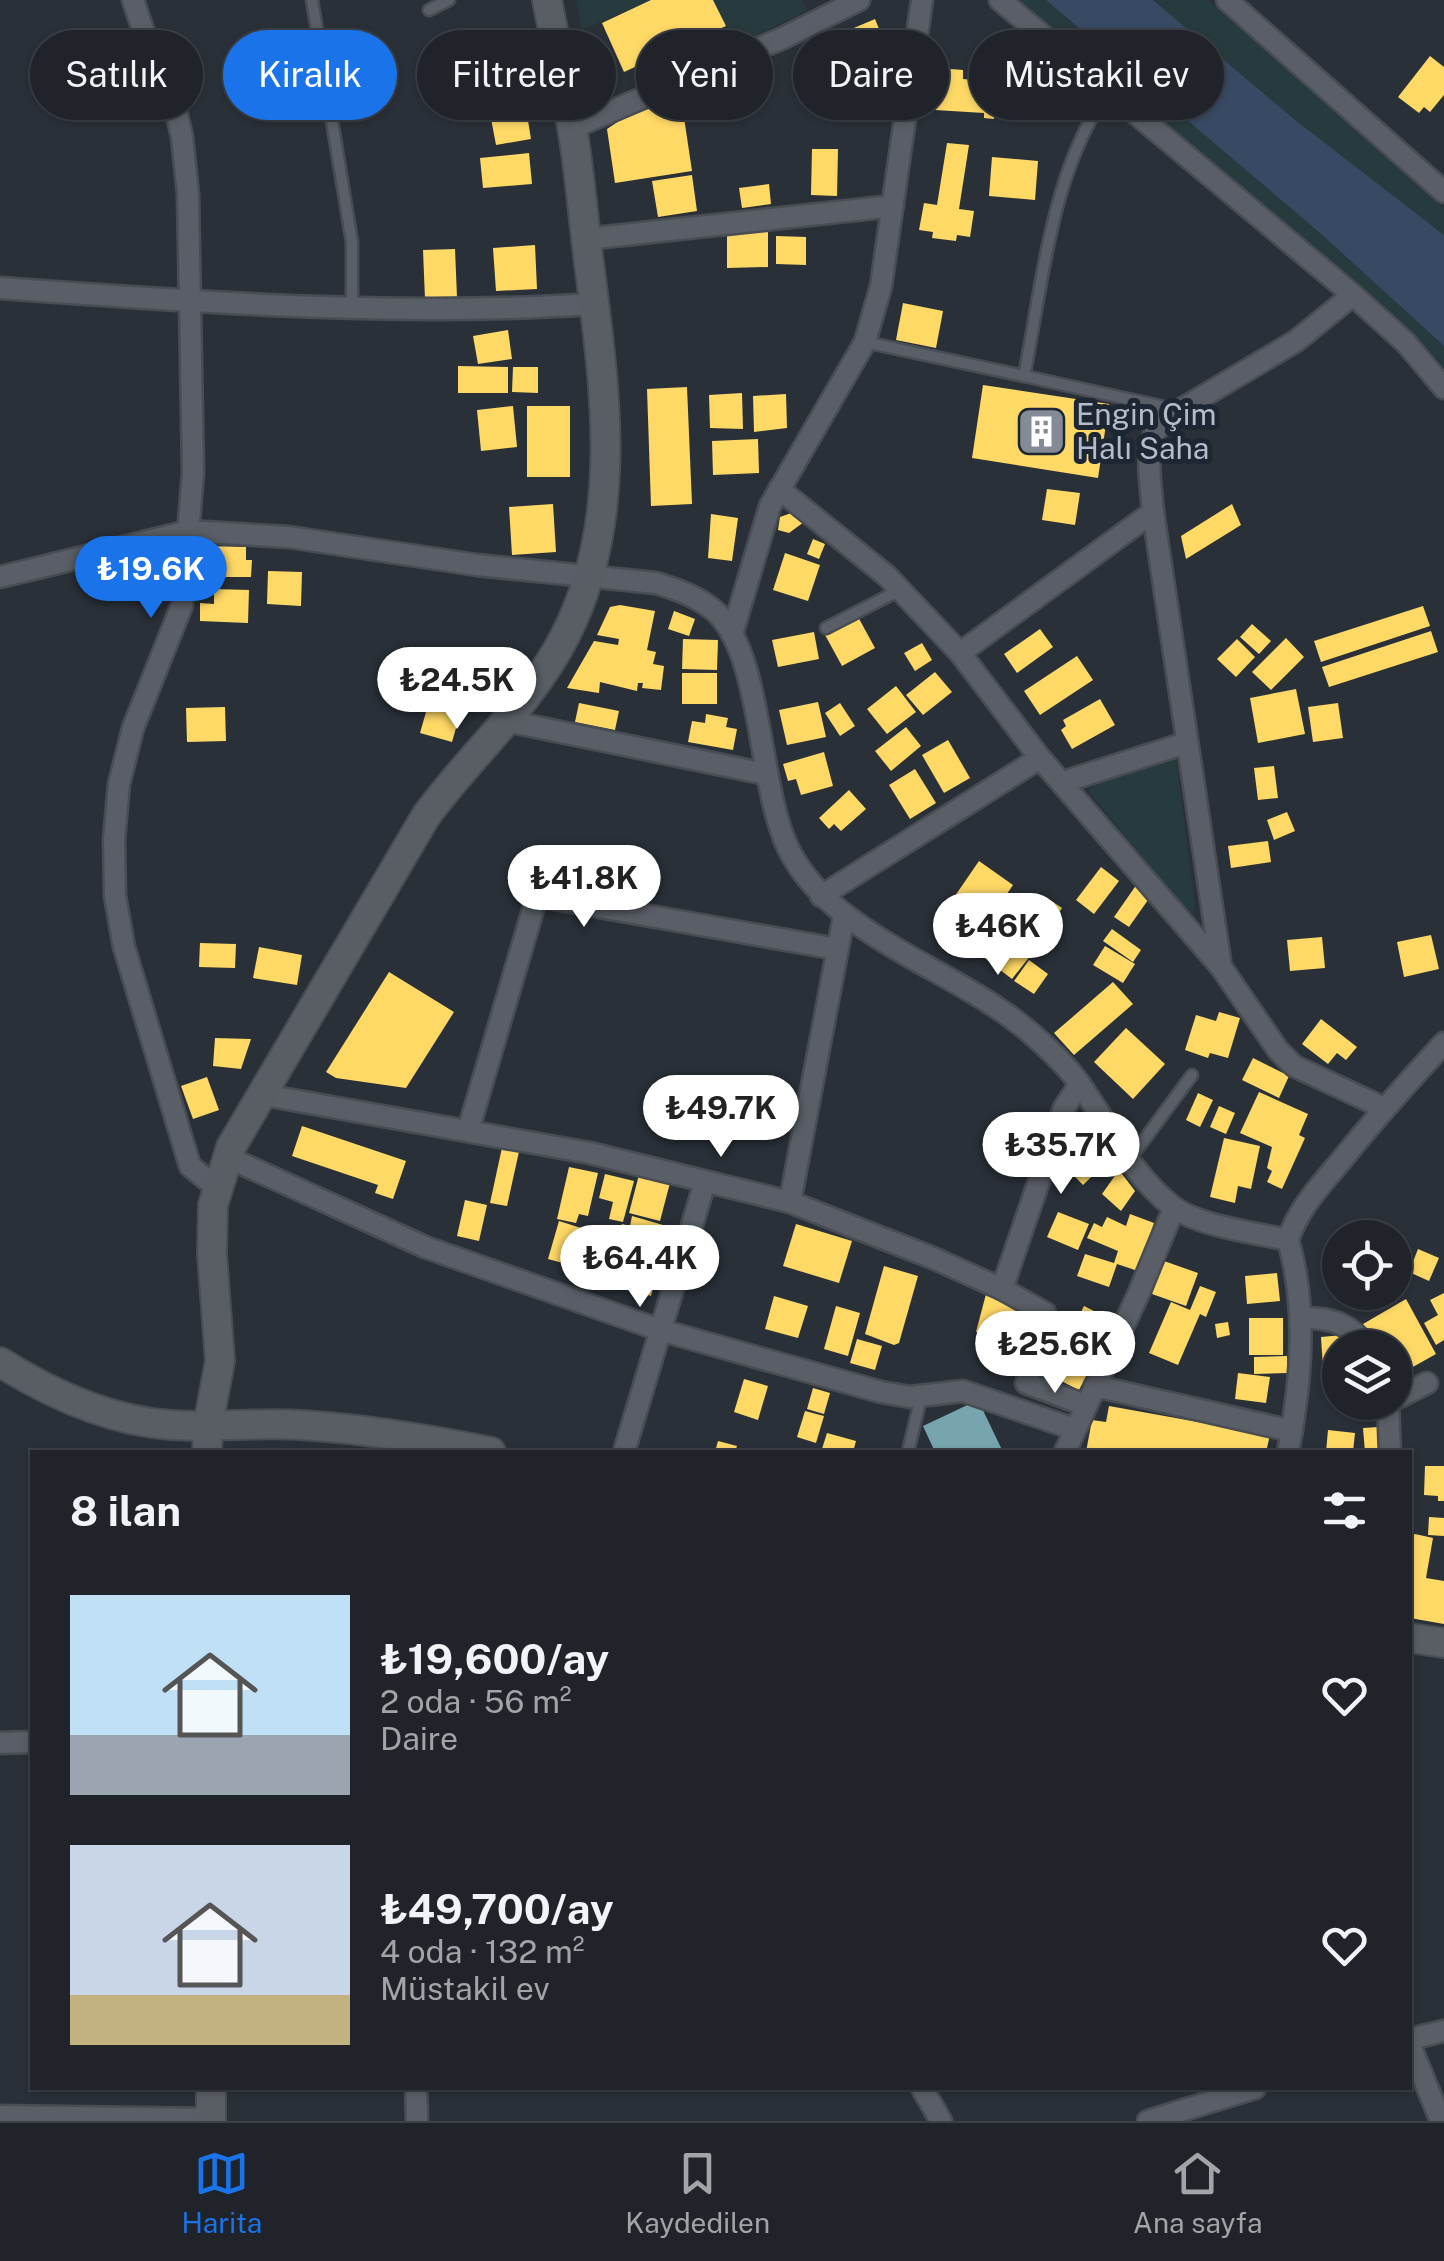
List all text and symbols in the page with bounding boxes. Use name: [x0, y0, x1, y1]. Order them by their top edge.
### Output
chip: Satılık: [30, 30, 203, 120]
chip: Kiralık: [223, 30, 397, 120]
chip: Filtreler: [417, 30, 616, 120]
chip: Yeni: [636, 30, 773, 120]
chip: Daire: [793, 30, 949, 120]
chip: Müstakil ev: [969, 30, 1224, 120]
place label: Engin Çim Halı Saha: [1076, 396, 1216, 466]
building icon: Engin Çim Halı Saha: [1015, 405, 1067, 457]
pin: ₺19.6K: [70, 536, 232, 621]
text: ₺19.6K: [97, 550, 205, 587]
pin: ₺24.5K: [376, 647, 538, 732]
text: ₺24.5K: [399, 661, 515, 698]
pin: ₺41.8K: [503, 845, 665, 930]
text: ₺41.8K: [530, 859, 638, 896]
pin: ₺46K: [939, 893, 1057, 978]
text: ₺46K: [955, 907, 1041, 944]
pin: ₺49.7K: [640, 1075, 802, 1160]
text: ₺49.7K: [665, 1089, 777, 1126]
pin: ₺35.7K: [980, 1112, 1142, 1197]
text: ₺35.7K: [1005, 1126, 1117, 1163]
map controls: [1322, 1220, 1412, 1420]
button: locate: [1322, 1220, 1412, 1310]
pin: ₺64.4K: [559, 1225, 721, 1310]
text: ₺64.4K: [582, 1239, 698, 1276]
pin: ₺25.6K: [974, 1311, 1136, 1396]
text: ₺25.6K: [997, 1325, 1113, 1362]
button: layers: [1322, 1330, 1412, 1420]
icon: filters: [1317, 1483, 1372, 1538]
text: 8 ilan: [70, 1486, 181, 1535]
text: ₺19,600/ay: [380, 1634, 609, 1683]
icon: home: [150, 1635, 270, 1755]
icon: heart: [1317, 1668, 1372, 1723]
text: 2 oda · 56 m²: [380, 1683, 572, 1720]
text: Daire: [380, 1720, 458, 1757]
text: ₺49,700/ay: [380, 1884, 614, 1933]
icon: home: [150, 1885, 270, 2005]
icon: heart: [1317, 1918, 1372, 1973]
text: 4 oda · 132 m²: [380, 1933, 585, 1970]
text: Müstakil ev: [380, 1970, 550, 2007]
tab: Harita: [181, 2146, 262, 2239]
tab: Kaydedilen: [625, 2146, 770, 2239]
tab: Ana sayfa: [1133, 2146, 1263, 2239]

